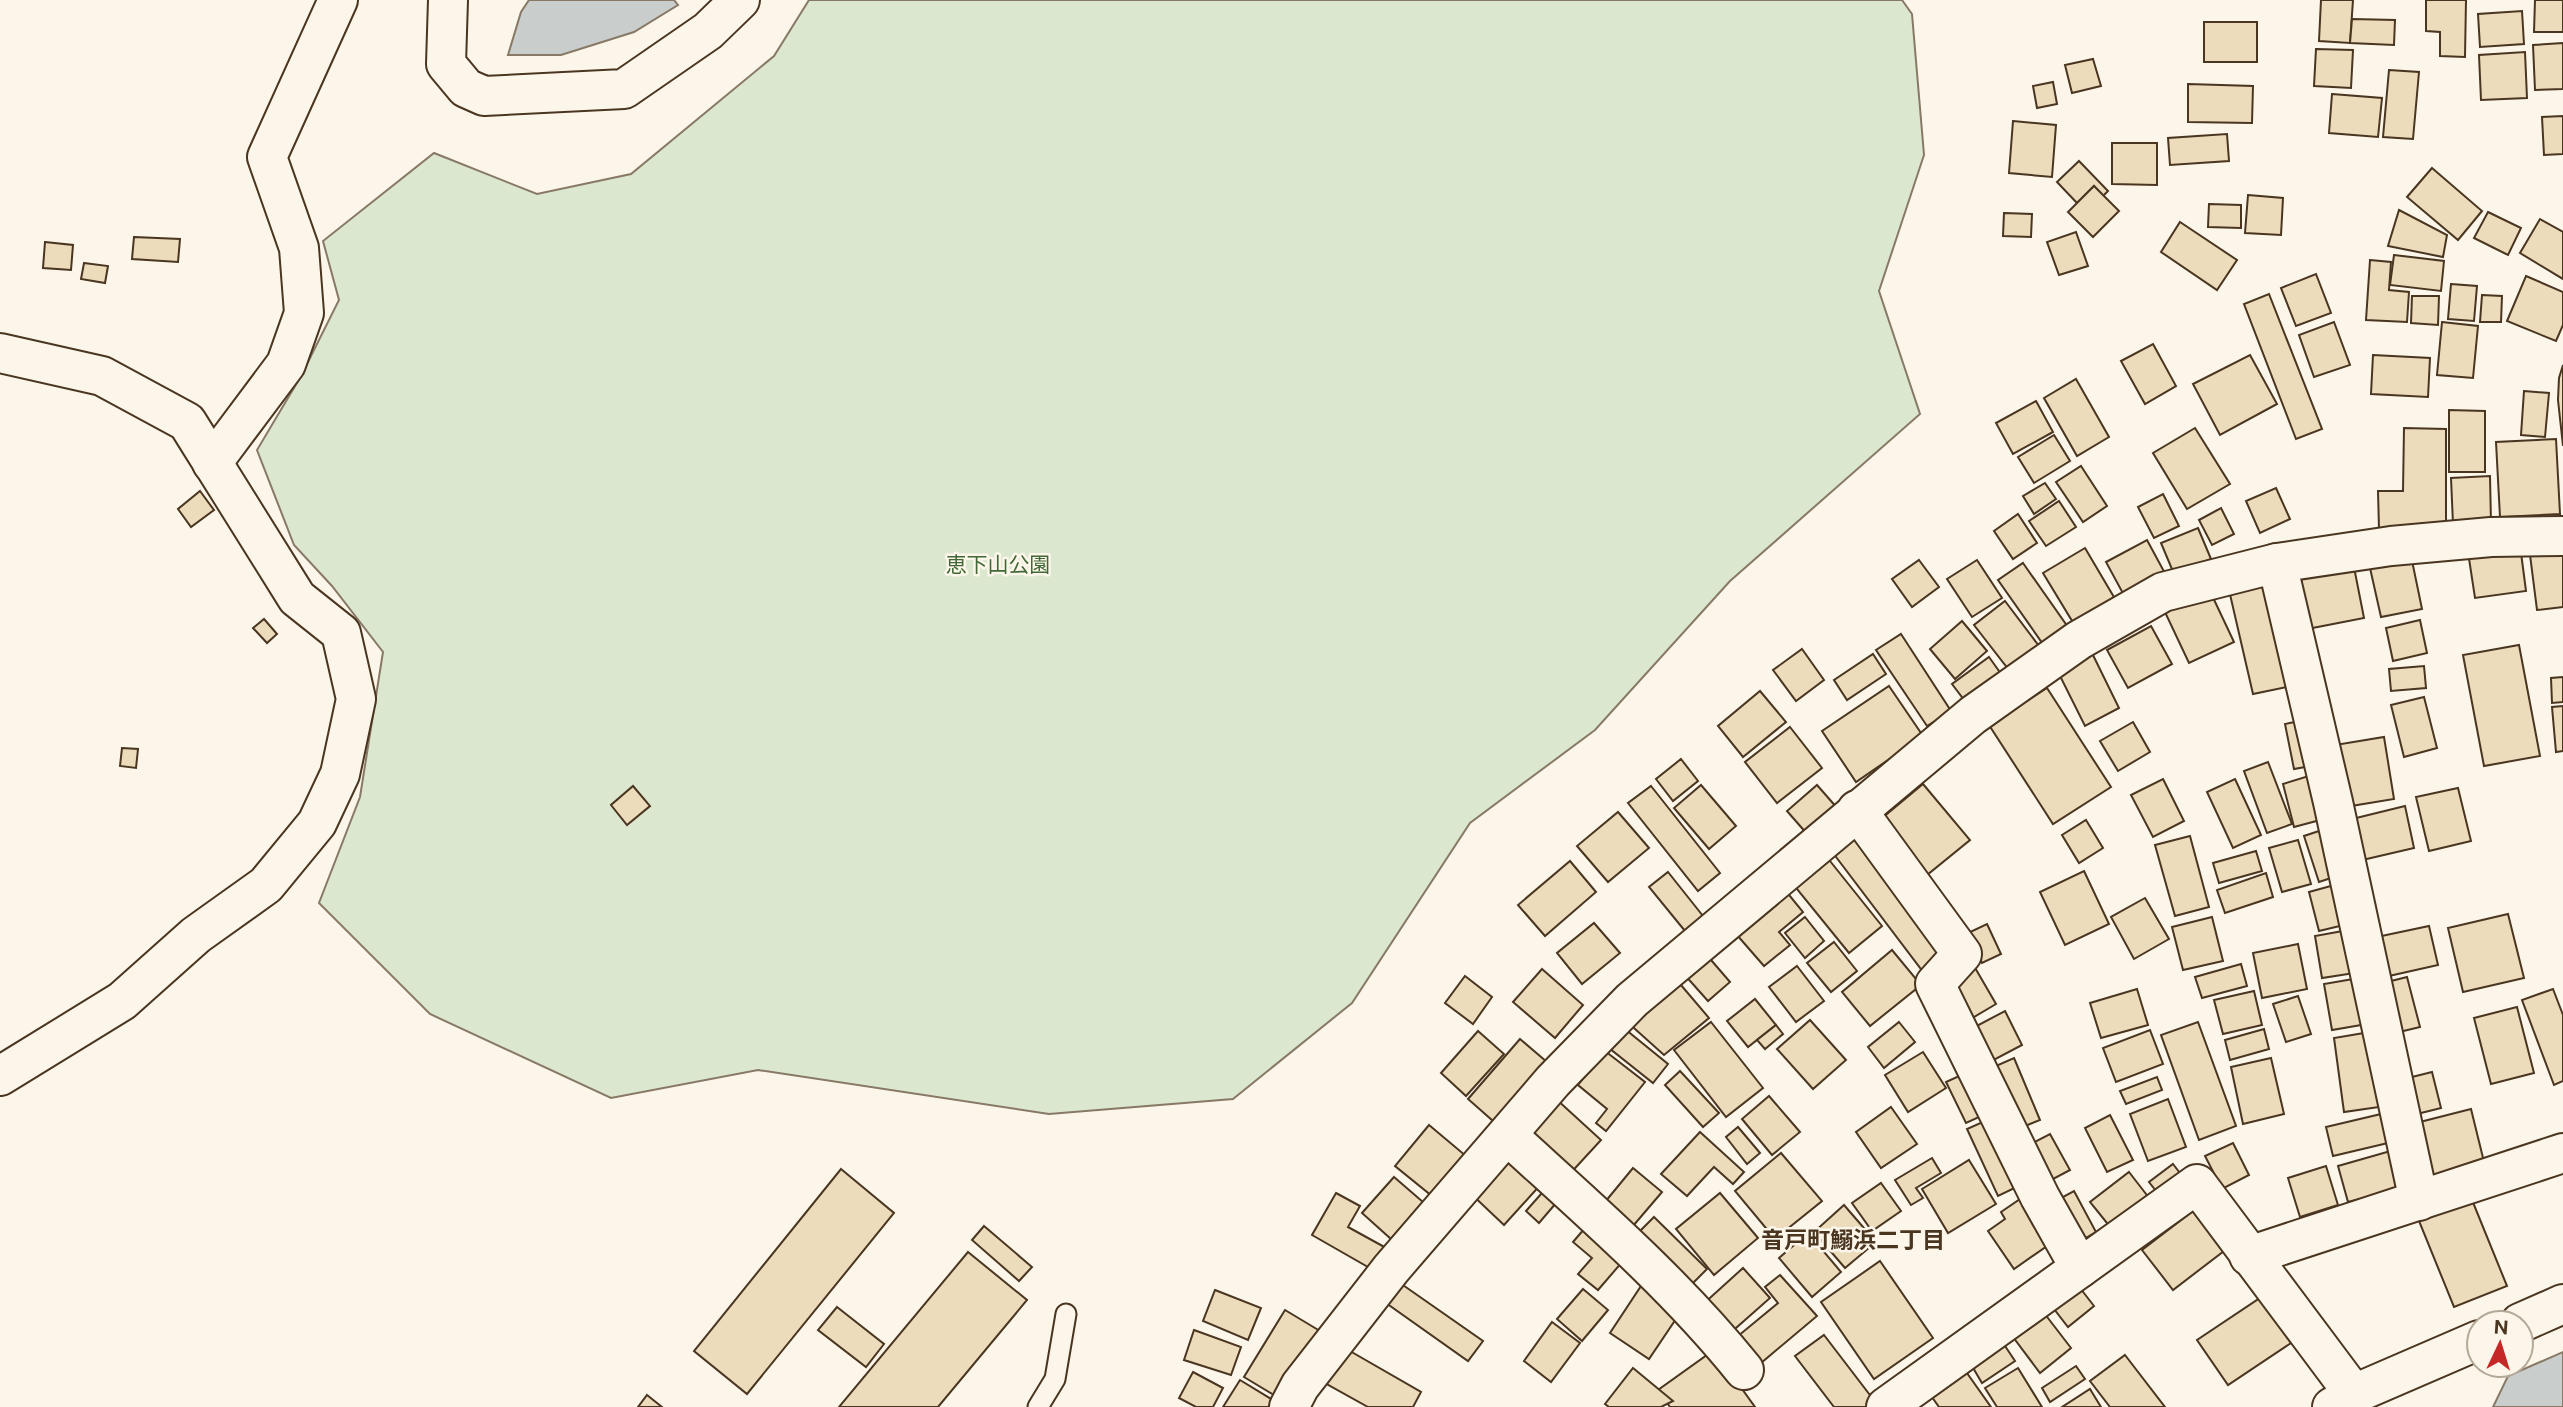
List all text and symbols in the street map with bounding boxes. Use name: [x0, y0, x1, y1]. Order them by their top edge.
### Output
park label: 恵下山公園: [946, 552, 1051, 577]
district label: 音戸町鰯浜二丁目: [1761, 1226, 1945, 1253]
north arrow: [2465, 1309, 2535, 1379]
text: N: [2493, 1316, 2509, 1339]

